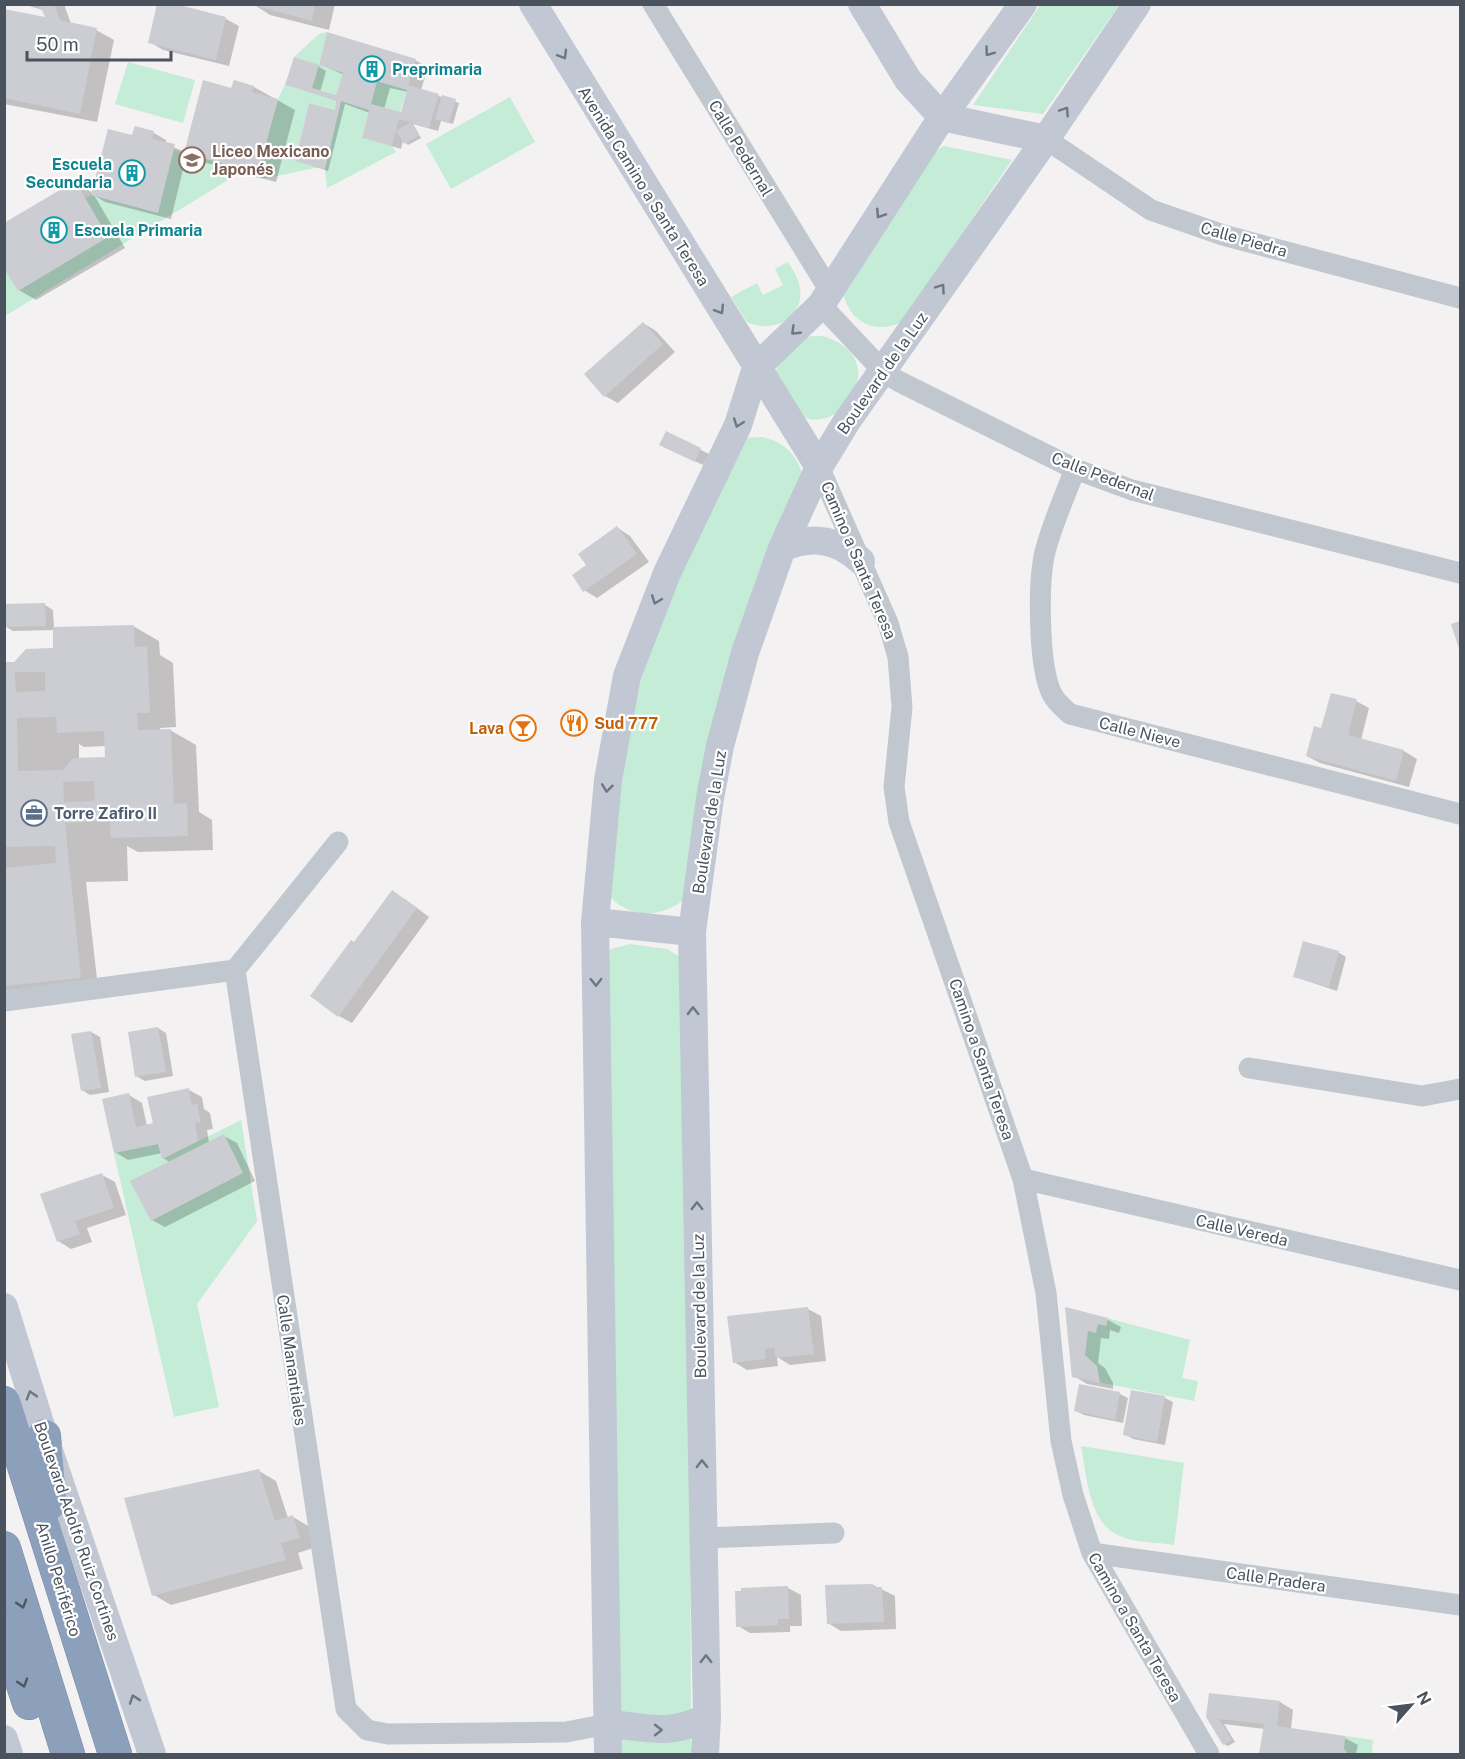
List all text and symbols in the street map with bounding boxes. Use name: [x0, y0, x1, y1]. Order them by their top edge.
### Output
scale bar: [27, 24, 171, 62]
text: 50 m: [36, 34, 79, 55]
one-way arrow: [985, 45, 996, 56]
one-way arrow: [556, 48, 567, 59]
building icon: Preprimaria: [357, 54, 387, 84]
place label: Preprimaria: [392, 60, 482, 79]
street label: Avenida Camino a Santa Teresa: [574, 83, 713, 290]
street label: Calle Pedernal: [704, 97, 777, 200]
one-way arrow: [1057, 107, 1068, 118]
place label: Liceo Mexicano Japonés: [212, 142, 329, 179]
school or university icon: Liceo Mexicano Japonés: [177, 145, 207, 175]
place label: Escuela Secundaria: [25, 155, 112, 192]
building icon: Escuela Secundaria: [117, 158, 147, 188]
one-way arrow: [876, 207, 887, 218]
building icon: Escuela Primaria: [39, 215, 69, 245]
street label: Calle Piedra: [1198, 218, 1289, 261]
place label: Escuela Primaria: [74, 221, 202, 240]
one-way arrow: [934, 284, 945, 295]
one-way arrow: [713, 304, 725, 314]
street label: Boulevard de la Luz: [833, 308, 932, 438]
one-way arrow: [792, 323, 803, 334]
one-way arrow: [733, 417, 746, 428]
street label: Calle Pedernal: [1049, 448, 1157, 505]
street label: Camino a Santa Teresa: [817, 479, 900, 642]
one-way arrow: [651, 594, 664, 605]
restaurant icon: Sud 777: [559, 708, 589, 738]
bar icon: Lava: [508, 713, 538, 743]
street label: Calle Nieve: [1097, 713, 1183, 752]
place label: Sud 777: [594, 714, 658, 733]
place label: Lava: [469, 719, 504, 738]
street label: Boulevard de la Luz: [689, 749, 730, 895]
one-way arrow: [601, 783, 614, 792]
office icon: Torre Zafiro II: [19, 798, 49, 828]
place label: Torre Zafiro II: [54, 804, 157, 823]
street label: Camino a Santa Teresa: [945, 976, 1018, 1142]
one-way arrow: [589, 977, 602, 986]
one-way arrow: [687, 1007, 700, 1016]
one-way arrow: [691, 1202, 703, 1211]
street label: Calle Vereda: [1194, 1211, 1290, 1250]
street label: Boulevard de la Luz: [689, 1233, 710, 1379]
street label: Calle Manantiales: [273, 1293, 310, 1427]
one-way arrow: [26, 1390, 39, 1401]
street label: Boulevard Adolfo Ruiz Cortines: [30, 1419, 123, 1643]
one-way arrow: [696, 1459, 708, 1468]
street label: Anillo Periférico: [32, 1519, 85, 1639]
street label: Camino a Santa Teresa: [1084, 1549, 1185, 1705]
street label: Calle Pradera: [1225, 1563, 1327, 1596]
one-way arrow: [15, 1598, 27, 1609]
one-way arrow: [700, 1654, 712, 1663]
north arrow: [1381, 1675, 1441, 1735]
one-way arrow: [15, 1677, 28, 1688]
text: N: [1412, 1688, 1435, 1708]
one-way arrow: [128, 1694, 141, 1705]
one-way arrow: [654, 1724, 663, 1737]

